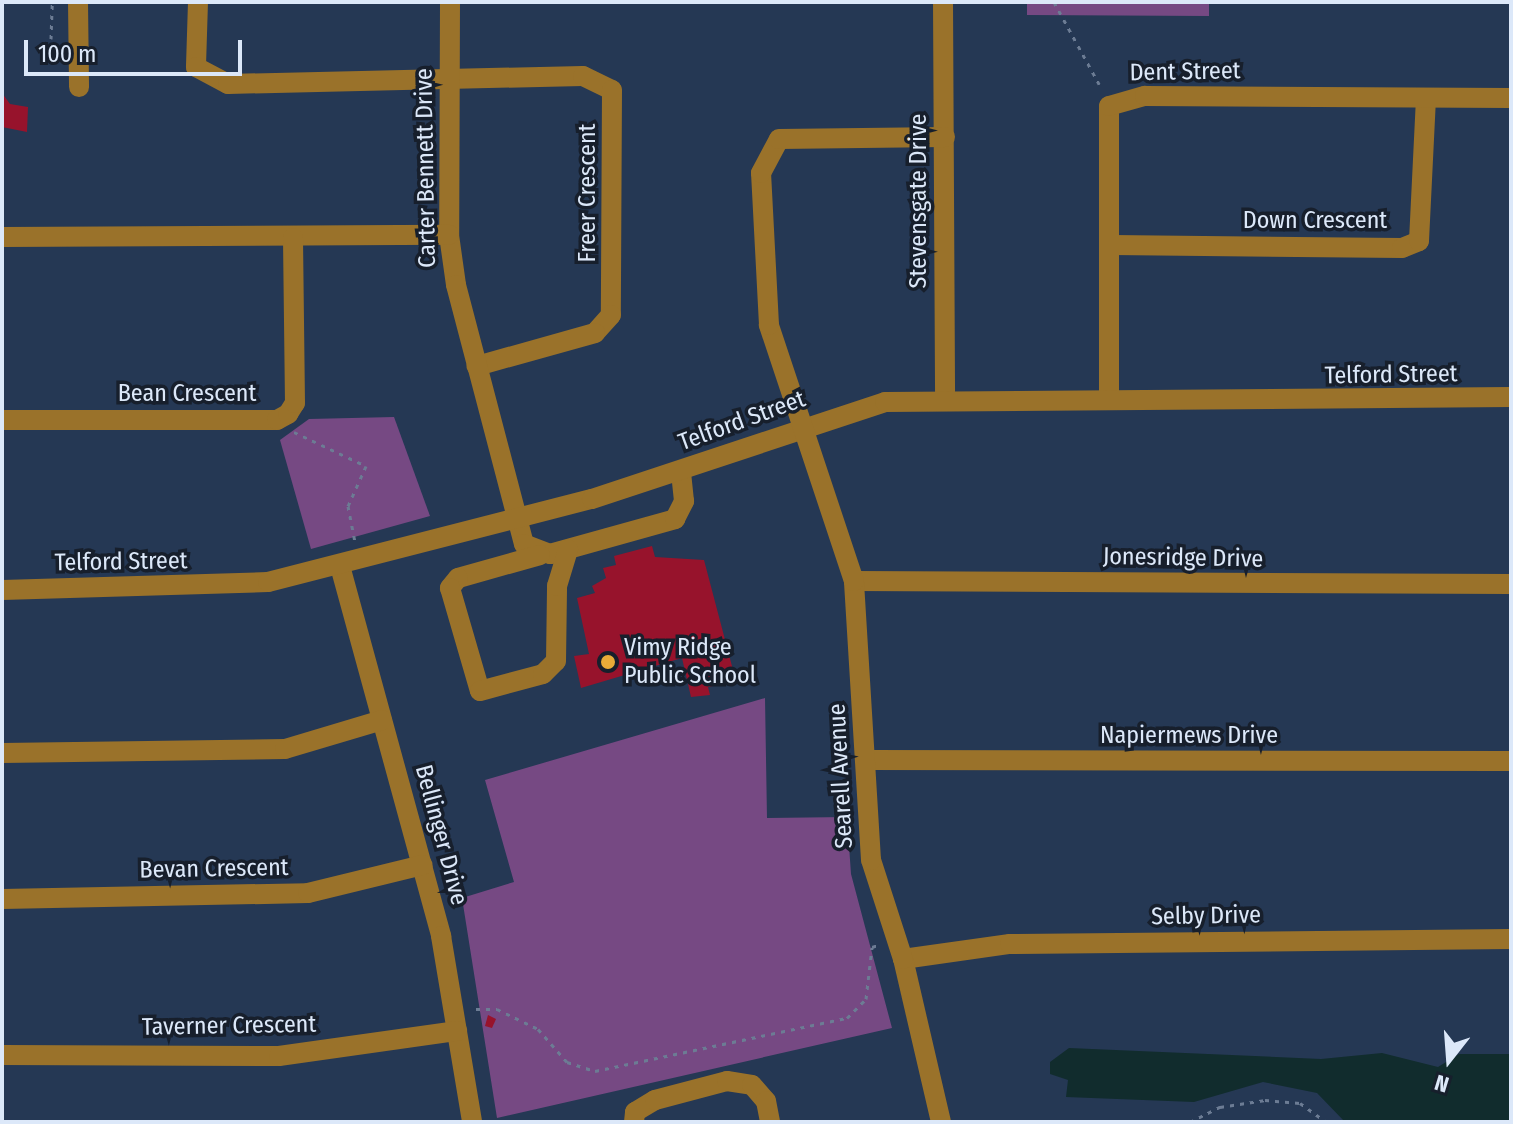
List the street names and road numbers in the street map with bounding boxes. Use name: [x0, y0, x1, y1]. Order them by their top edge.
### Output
street label: Dent Street: [1129, 57, 1241, 87]
street label: Carter Bennett Drive: [410, 68, 442, 268]
street label: Stevensgate Drive: [905, 114, 933, 288]
street label: Freer Crescent: [574, 124, 602, 262]
street label: Down Crescent: [1243, 207, 1387, 235]
street label: Telford Street: [1324, 359, 1458, 391]
street label: Bean Crescent: [118, 380, 256, 408]
street label: Telford Street: [675, 385, 809, 457]
street label: Jonesridge Drive: [1103, 542, 1263, 574]
street label: Telford Street: [54, 546, 188, 578]
street label: Searell Avenue: [823, 703, 859, 849]
street label: Napiermews Drive: [1100, 722, 1278, 750]
street label: Bellinger Drive: [408, 762, 474, 908]
street label: Bevan Crescent: [139, 853, 289, 885]
street label: Selby Drive: [1151, 901, 1261, 931]
street label: Taverner Crescent: [142, 1010, 316, 1042]

